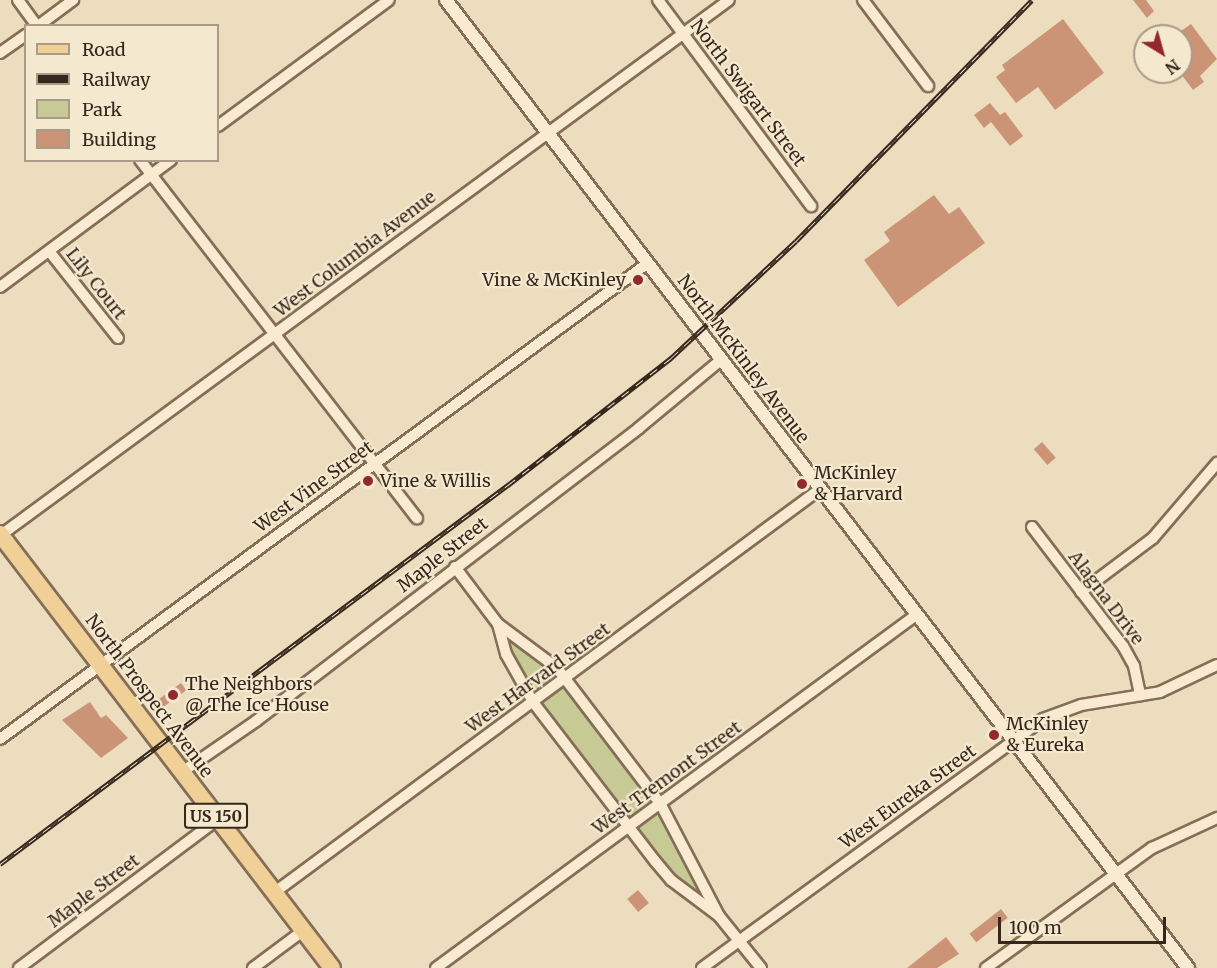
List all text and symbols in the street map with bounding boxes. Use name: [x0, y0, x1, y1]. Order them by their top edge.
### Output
street label: North Swigart Street: [686, 15, 810, 171]
legend: [24, 24, 219, 162]
north arrow: [1133, 24, 1193, 84]
text: Road: [82, 38, 126, 61]
text: N: [1162, 55, 1184, 79]
text: Railway: [82, 68, 150, 91]
text: Park: [82, 98, 122, 121]
text: Building: [82, 128, 156, 151]
street label: West Columbia Avenue: [270, 186, 440, 322]
street label: Lily Court: [61, 244, 131, 324]
place label: Vine & McKinley: [482, 269, 626, 291]
street label: North McKinley Avenue: [673, 270, 813, 448]
marker: Vine & McKinley: [631, 273, 645, 287]
street label: West Vine Street: [250, 437, 378, 537]
place label: McKinley & Harvard: [814, 463, 903, 506]
place label: Vine & Willis: [380, 470, 491, 492]
marker: Vine & Willis: [361, 474, 375, 488]
marker: McKinley & Harvard: [795, 477, 809, 491]
street label: Maple Street: [393, 513, 493, 597]
street label: Alagna Drive: [1064, 547, 1148, 649]
street label: North Prospect Avenue: [81, 610, 217, 782]
street label: West Harvard Street: [462, 618, 614, 738]
place label: The Neighbors @ The Ice House: [185, 674, 329, 716]
marker: The Neighbors @ The Ice House: [166, 688, 180, 702]
place label: McKinley & Eureka: [1006, 714, 1089, 756]
street label: West Tremont Street: [588, 717, 746, 839]
marker: McKinley & Eureka: [987, 728, 1001, 742]
street label: West Eureka Street: [836, 740, 980, 854]
road number: US 150: [183, 803, 249, 829]
street label: Maple Street: [44, 850, 144, 932]
scale bar: [1001, 905, 1169, 943]
text: 100 m: [1009, 916, 1062, 939]

